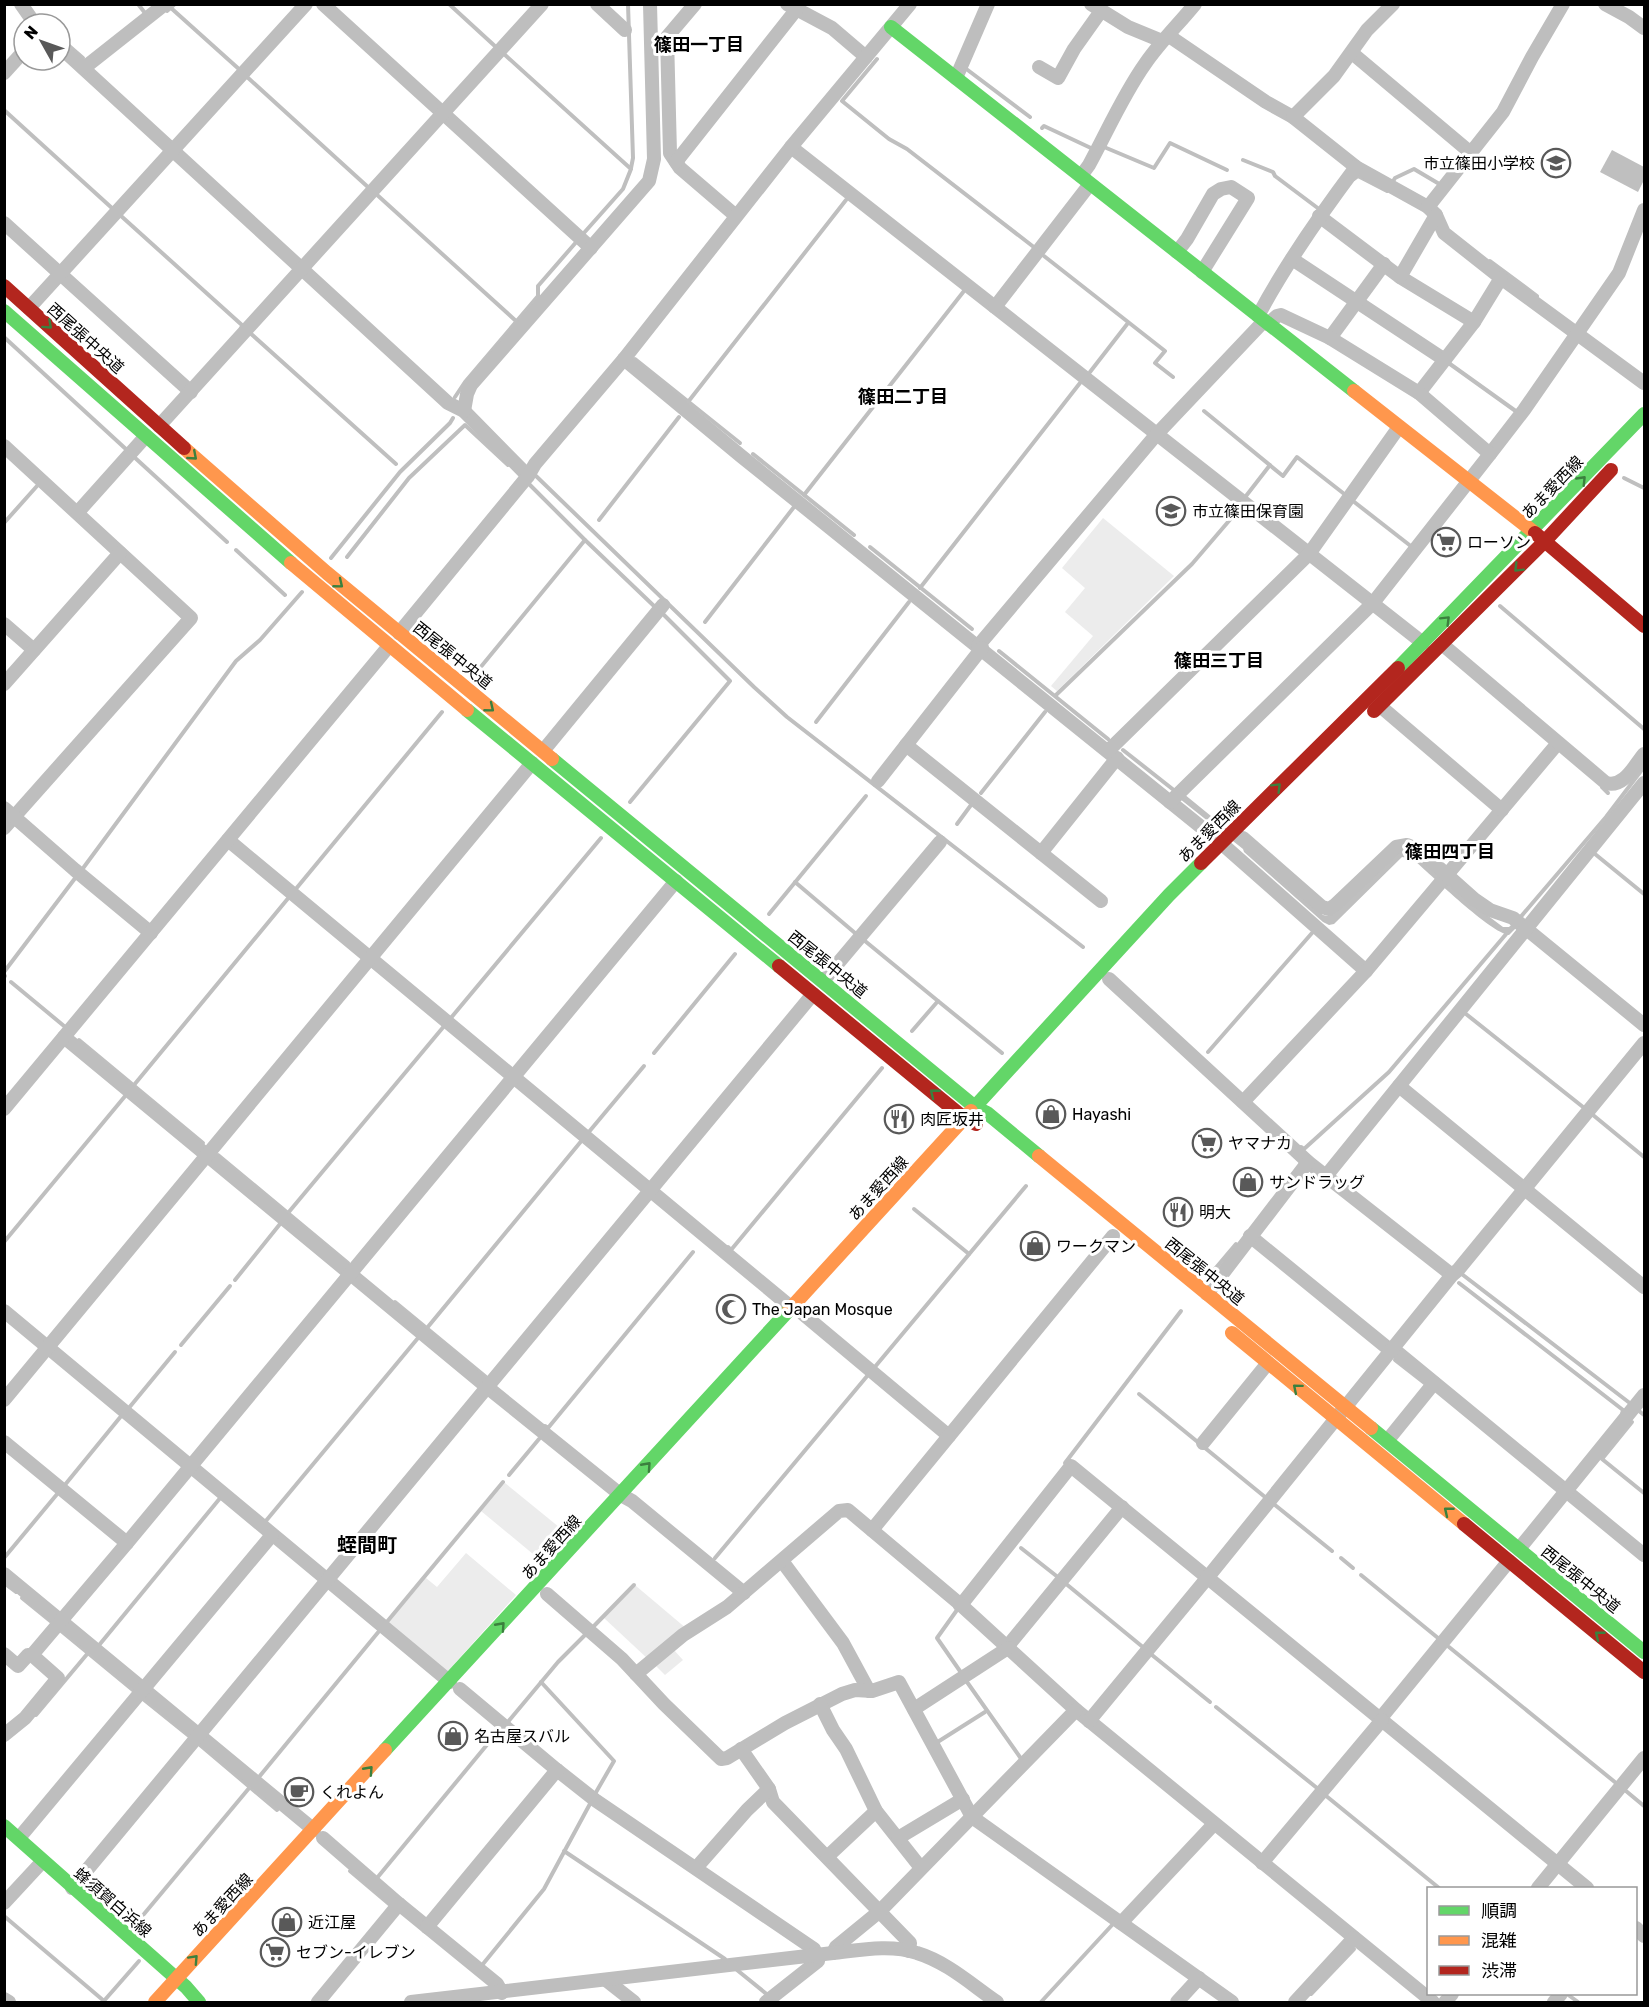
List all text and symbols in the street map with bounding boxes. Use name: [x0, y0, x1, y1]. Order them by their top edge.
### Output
north arrow: [12, 12, 72, 72]
text: N: [20, 22, 42, 43]
district label: 篠田一丁目: [654, 34, 744, 56]
school or university icon: 市立篠田小学校: [1540, 147, 1572, 179]
place label: 市立篠田小学校: [1423, 154, 1535, 173]
street label: 西尾張中央道: [44, 299, 128, 378]
one-way arrow: [41, 318, 52, 329]
district label: 篠田二丁目: [858, 386, 948, 408]
one-way arrow: [186, 448, 197, 459]
street label: あま愛西線: [1518, 452, 1587, 523]
one-way arrow: [1574, 476, 1585, 487]
school or university icon: 市立篠田保育園: [1155, 495, 1187, 527]
place label: 市立篠田保育園: [1192, 502, 1304, 521]
supermarket icon: ローソン: [1430, 526, 1462, 558]
place label: ローソン: [1467, 533, 1531, 552]
one-way arrow: [1515, 561, 1526, 572]
one-way arrow: [333, 577, 344, 588]
one-way arrow: [1438, 616, 1449, 627]
street label: 西尾張中央道: [409, 618, 496, 693]
district label: 篠田三丁目: [1174, 650, 1264, 672]
one-way arrow: [483, 700, 494, 711]
one-way arrow: [1270, 783, 1281, 794]
street label: あま愛西線: [1174, 796, 1244, 866]
district label: 篠田四丁目: [1405, 841, 1495, 863]
street label: 西尾張中央道: [784, 927, 871, 1002]
one-way arrow: [930, 1090, 941, 1101]
shop icon: Hayashi: [1035, 1098, 1067, 1130]
restaurant icon: 肉匠坂井: [883, 1103, 915, 1135]
place label: Hayashi: [1072, 1105, 1131, 1124]
place label: 肉匠坂井: [920, 1110, 984, 1129]
supermarket icon: ヤマナカ: [1191, 1127, 1223, 1159]
place label: ヤマナカ: [1228, 1134, 1292, 1153]
street label: あま愛西線: [845, 1152, 912, 1224]
shop icon: サンドラッグ: [1232, 1166, 1264, 1198]
place label: サンドラッグ: [1269, 1173, 1365, 1192]
restaurant icon: 明大: [1162, 1196, 1194, 1228]
place label: 明大: [1199, 1203, 1231, 1222]
shop icon: ワークマン: [1019, 1230, 1051, 1262]
street label: 西尾張中央道: [1161, 1234, 1248, 1309]
place label: ワークマン: [1056, 1237, 1136, 1256]
mosque icon: The Japan Mosque: [715, 1293, 747, 1325]
place label: The Japan Mosque: [752, 1300, 893, 1319]
one-way arrow: [1293, 1384, 1304, 1395]
one-way arrow: [640, 1463, 651, 1473]
one-way arrow: [1444, 1508, 1455, 1519]
street label: あま愛西線: [518, 1511, 585, 1583]
district label: 蛭間町: [337, 1533, 397, 1557]
street label: 西尾張中央道: [1537, 1542, 1624, 1617]
one-way arrow: [494, 1622, 505, 1633]
one-way arrow: [1595, 1631, 1606, 1642]
shop icon: 名古屋スバル: [437, 1720, 469, 1752]
place label: 名古屋スバル: [474, 1727, 570, 1746]
one-way arrow: [362, 1766, 373, 1777]
cafe icon: くれよん: [283, 1776, 315, 1808]
place label: くれよん: [320, 1783, 384, 1802]
street label: 蜂須賀白浜線: [70, 1864, 155, 1941]
street label: あま愛西線: [188, 1870, 257, 1941]
legend: [1427, 1887, 1637, 1995]
text: 順調: [1481, 1900, 1517, 1922]
shop icon: 近江屋: [271, 1906, 303, 1938]
place label: 近江屋: [308, 1913, 356, 1932]
text: 混雑: [1481, 1930, 1517, 1952]
supermarket icon: セブン-イレブン: [259, 1936, 291, 1968]
place label: セブン-イレブン: [296, 1943, 416, 1962]
one-way arrow: [187, 1955, 198, 1966]
text: 渋滞: [1481, 1960, 1517, 1982]

